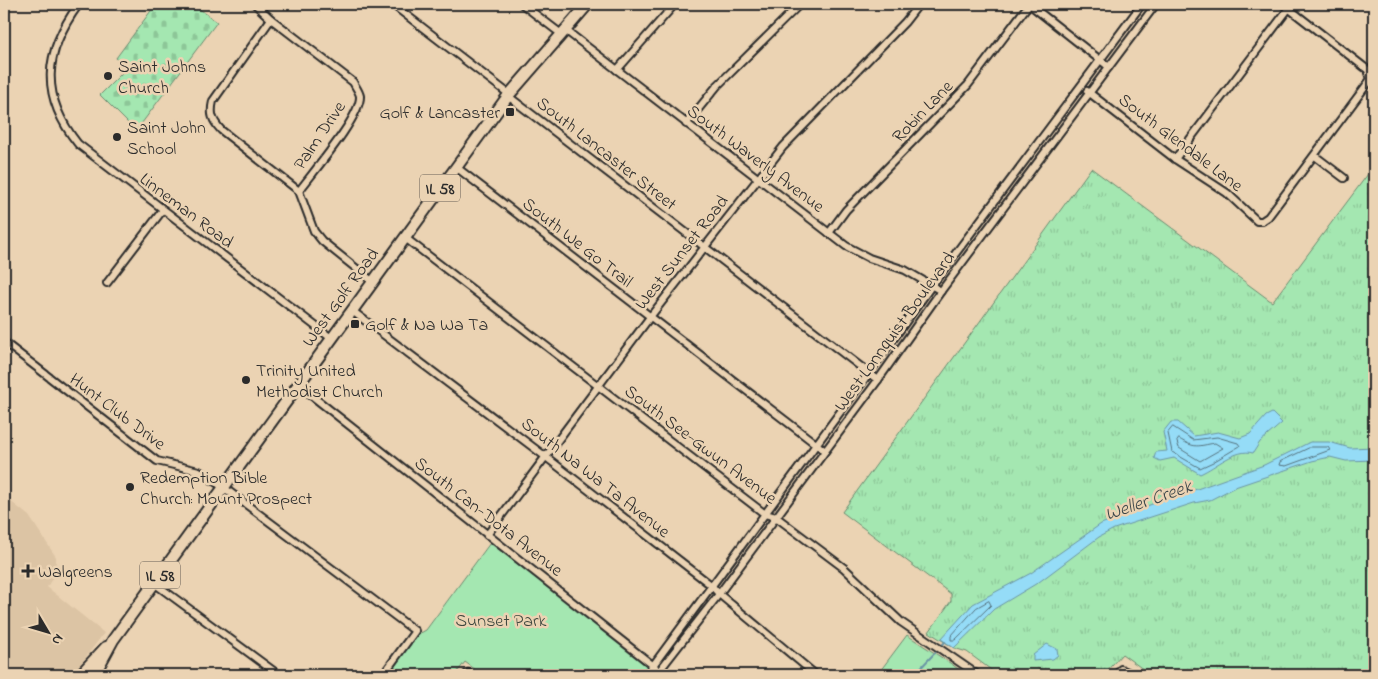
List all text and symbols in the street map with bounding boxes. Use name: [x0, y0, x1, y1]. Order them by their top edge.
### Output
place label: Saint Johns Church: [118, 55, 206, 102]
marker: Saint Johns Church: [102, 70, 114, 82]
street label: Robin Lane: [887, 75, 961, 150]
street label: South Glendale Lane: [1112, 88, 1248, 200]
street label: South Lancaster Street: [530, 91, 682, 218]
street label: Palm Drive: [288, 96, 354, 176]
street label: South Waverly Avenue: [681, 99, 830, 221]
place label: Golf & Lancaster: [379, 101, 500, 127]
marker: Golf & Lancaster: [504, 106, 516, 118]
place label: Saint John School: [127, 116, 206, 163]
marker: Saint John School: [111, 131, 123, 143]
street label: Linneman Road: [133, 168, 238, 256]
road number: IL 58: [420, 174, 460, 202]
street label: West Sunset Road: [629, 190, 736, 316]
street label: South We Go Trail: [516, 192, 637, 295]
street label: West Golf Road: [297, 243, 386, 353]
street label: West Lonnquist Boulevard: [829, 247, 962, 417]
place label: Golf & Na Wa Ta: [365, 313, 488, 339]
marker: Golf & Na Wa Ta: [349, 318, 361, 330]
place label: Trinity United Methodist Church: [256, 359, 383, 406]
street label: Hunt Club Drive: [63, 368, 171, 458]
marker: Trinity United Methodist Church: [240, 374, 252, 386]
street label: South See-Gwun Avenue: [618, 379, 782, 512]
street label: South Na Wa Ta Avenue: [515, 412, 676, 546]
street label: South Can-Dota Avenue: [408, 451, 568, 584]
place label: Redemption Bible Church: Mount Prospect: [140, 466, 312, 513]
water label: Weller Creek: [1102, 474, 1197, 529]
marker: Redemption Bible Church: Mount Prospect: [124, 481, 136, 493]
place label: Walgreens: [38, 560, 113, 587]
road number: IL 58: [140, 562, 180, 588]
marker: Walgreens: [22, 565, 34, 577]
north arrow: [22, 606, 72, 656]
park label: Sunset Park: [456, 609, 547, 635]
text: N: [46, 629, 68, 649]

